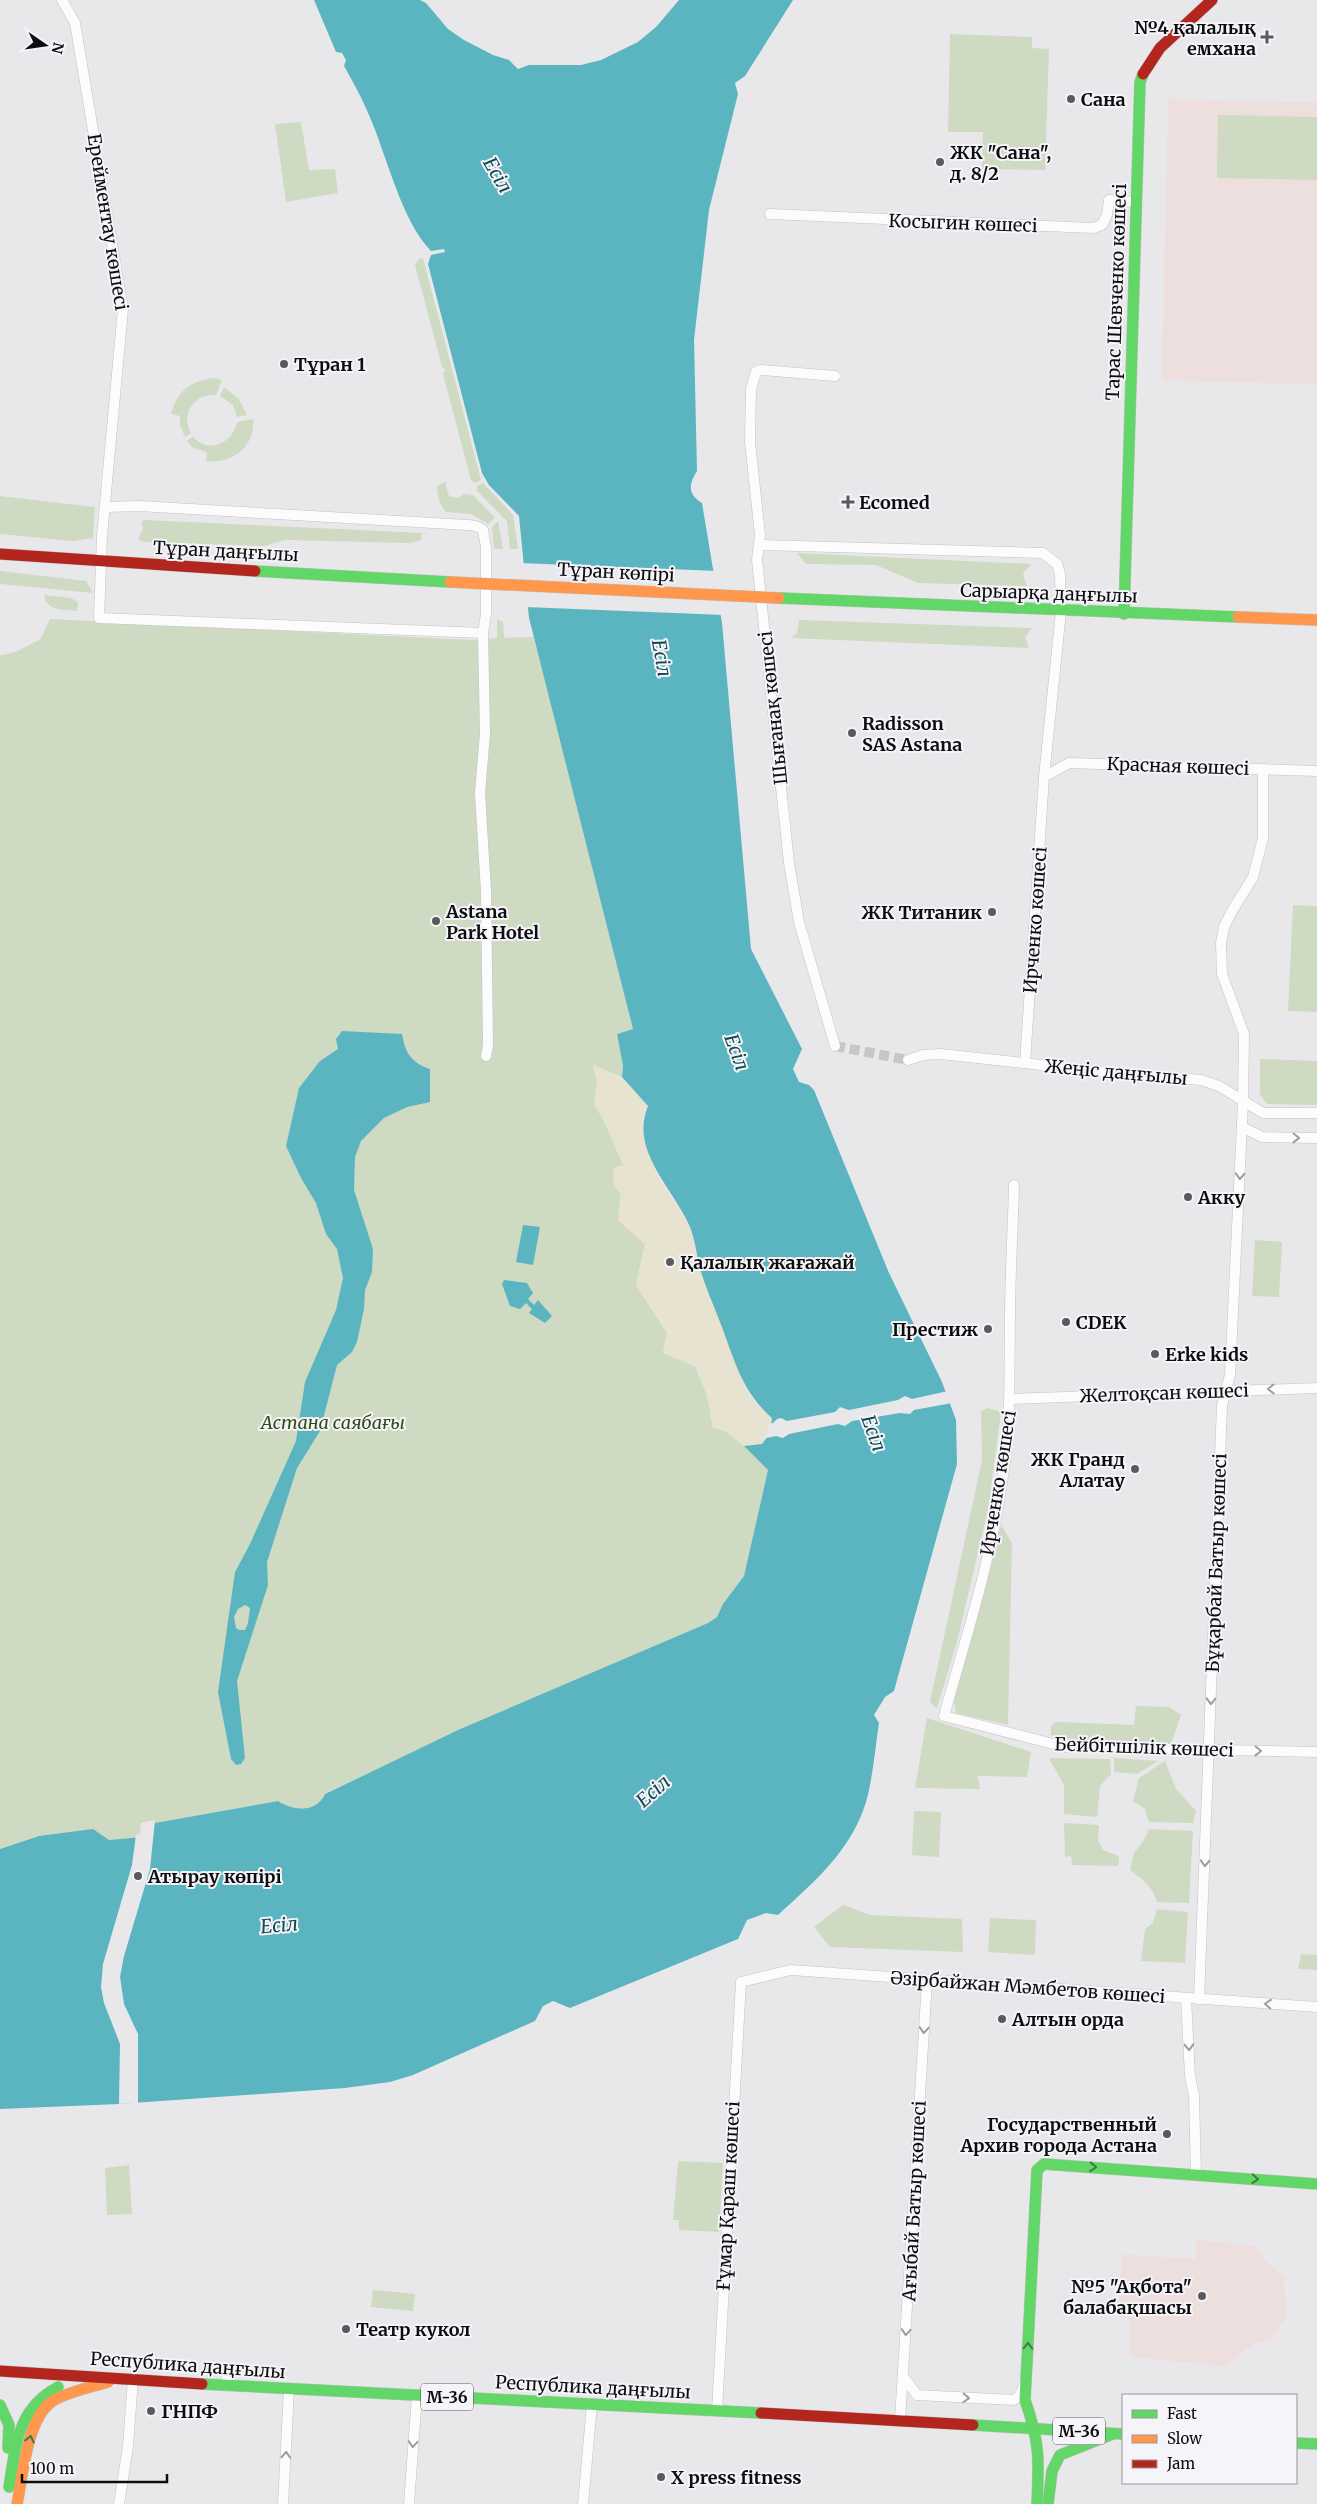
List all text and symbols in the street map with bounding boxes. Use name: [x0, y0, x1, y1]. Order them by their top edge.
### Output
place label: №4 қалалық емхана: [1134, 16, 1256, 60]
north arrow: [20, 20, 70, 70]
marker: №4 қалалық емхана: [1260, 30, 1274, 44]
text: N: [48, 41, 68, 55]
place label: Сана: [1081, 88, 1126, 111]
marker: Сана: [1065, 93, 1077, 105]
street label: Ерейментау көшесі: [83, 132, 133, 312]
place label: ЖК "Сана", д. 8/2: [949, 141, 1051, 185]
water label: Есіл: [478, 153, 518, 197]
marker: ЖК "Сана", д. 8/2: [934, 156, 946, 168]
street label: Тарас Шевченко көшесі: [1101, 183, 1131, 401]
street label: Косыгин көшесі: [888, 209, 1038, 237]
place label: Тұран 1: [294, 353, 366, 376]
marker: Тұран 1: [278, 358, 290, 370]
place label: Ecomed: [859, 491, 930, 514]
marker: Ecomed: [841, 495, 855, 509]
street label: Тұран даңғылы: [152, 536, 300, 566]
street label: Тұран көпірі: [557, 557, 675, 587]
street label: Сарыарқа даңғылы: [960, 578, 1138, 608]
street label: Шығанақ көшесі: [753, 630, 793, 786]
water label: Есіл: [647, 638, 677, 678]
place label: Radisson SAS Astana: [862, 712, 962, 756]
marker: Radisson SAS Astana: [846, 727, 858, 739]
street label: Красная көшесі: [1106, 752, 1250, 780]
street label: Ирченко көшесі: [1018, 846, 1052, 994]
place label: Astana Park Hotel: [445, 900, 539, 944]
place label: ЖК Титаник: [861, 901, 982, 924]
marker: ЖК Титаник: [986, 906, 998, 918]
marker: Astana Park Hotel: [430, 915, 442, 927]
water label: Есіл: [719, 1030, 755, 1074]
street label: Жеңіс даңғылы: [1043, 1054, 1189, 1090]
one-way arrow: [1292, 1133, 1300, 1143]
one-way arrow: [1234, 1172, 1245, 1180]
place label: Акку: [1197, 1186, 1246, 1209]
marker: Акку: [1182, 1191, 1194, 1203]
place label: Қалалық жағажай: [680, 1251, 855, 1274]
marker: Қалалық жағажай: [664, 1256, 676, 1268]
place label: CDEK: [1076, 1311, 1127, 1334]
marker: CDEK: [1060, 1316, 1072, 1328]
place label: Престиж: [892, 1318, 978, 1341]
marker: Престиж: [982, 1323, 994, 1335]
place label: Erke kids: [1165, 1343, 1248, 1366]
marker: Erke kids: [1149, 1348, 1161, 1360]
street label: Желтоқсан көшесі: [1079, 1379, 1249, 1407]
one-way arrow: [1267, 1384, 1274, 1394]
street label: Ирченко көшесі: [975, 1409, 1021, 1557]
park label: Астана саябағы: [259, 1411, 405, 1434]
water label: Есіл: [856, 1411, 892, 1455]
place label: ЖК Гранд Алатау: [1031, 1448, 1125, 1492]
street label: Бұқарбай Батыр көшесі: [1201, 1453, 1231, 1673]
marker: ЖК Гранд Алатау: [1129, 1463, 1141, 1475]
one-way arrow: [1206, 1698, 1216, 1705]
street label: Бейбітшілік көшесі: [1054, 1732, 1234, 1762]
one-way arrow: [1255, 1746, 1263, 1756]
water label: Есіл: [631, 1770, 675, 1812]
one-way arrow: [1199, 1859, 1210, 1867]
place label: Атырау көпірі: [147, 1865, 282, 1888]
marker: Атырау көпірі: [132, 1870, 144, 1882]
water label: Есіл: [259, 1911, 299, 1939]
street label: Әзірбайжан Мәмбетов көшесі: [890, 1966, 1166, 2008]
one-way arrow: [1264, 1998, 1272, 2009]
place label: Алтын орда: [1011, 2008, 1124, 2031]
marker: Алтын орда: [996, 2013, 1008, 2025]
one-way arrow: [919, 2026, 930, 2034]
one-way arrow: [1184, 2043, 1194, 2051]
street label: Ғұмар Қараш көшесі: [712, 2100, 744, 2291]
street label: Ағыбай Батыр көшесі: [897, 2100, 931, 2303]
place label: Государственный Архив города Астана: [960, 2113, 1157, 2157]
marker: Государственный Архив города Астана: [1161, 2128, 1173, 2140]
one-way arrow: [1089, 2162, 1097, 2173]
one-way arrow: [1251, 2174, 1259, 2185]
place label: №5 "Ақбота" балабақшасы: [1063, 2275, 1192, 2319]
marker: №5 "Ақбота" балабақшасы: [1196, 2290, 1208, 2302]
place label: Театр кукол: [356, 2318, 470, 2341]
marker: Театр кукол: [340, 2323, 352, 2335]
one-way arrow: [901, 2328, 912, 2336]
one-way arrow: [1022, 2342, 1033, 2350]
street label: Республика даңғылы: [89, 2347, 287, 2383]
street label: Республика даңғылы: [495, 2370, 691, 2404]
road number: M-36: [421, 2384, 473, 2410]
one-way arrow: [962, 2392, 970, 2403]
legend: [1122, 2394, 1297, 2484]
place label: ГНПФ: [161, 2400, 218, 2423]
text: Fast: [1167, 2404, 1197, 2423]
marker: ГНПФ: [145, 2405, 157, 2417]
road number: M-36: [1053, 2418, 1105, 2444]
text: Slow: [1167, 2429, 1202, 2448]
one-way arrow: [24, 2435, 35, 2444]
one-way arrow: [408, 2440, 419, 2448]
one-way arrow: [280, 2451, 291, 2459]
scale bar: [22, 2452, 168, 2484]
text: Jam: [1166, 2454, 1195, 2473]
text: 100 m: [30, 2459, 74, 2478]
place label: X press fitness: [671, 2466, 802, 2489]
marker: X press fitness: [655, 2471, 667, 2483]

